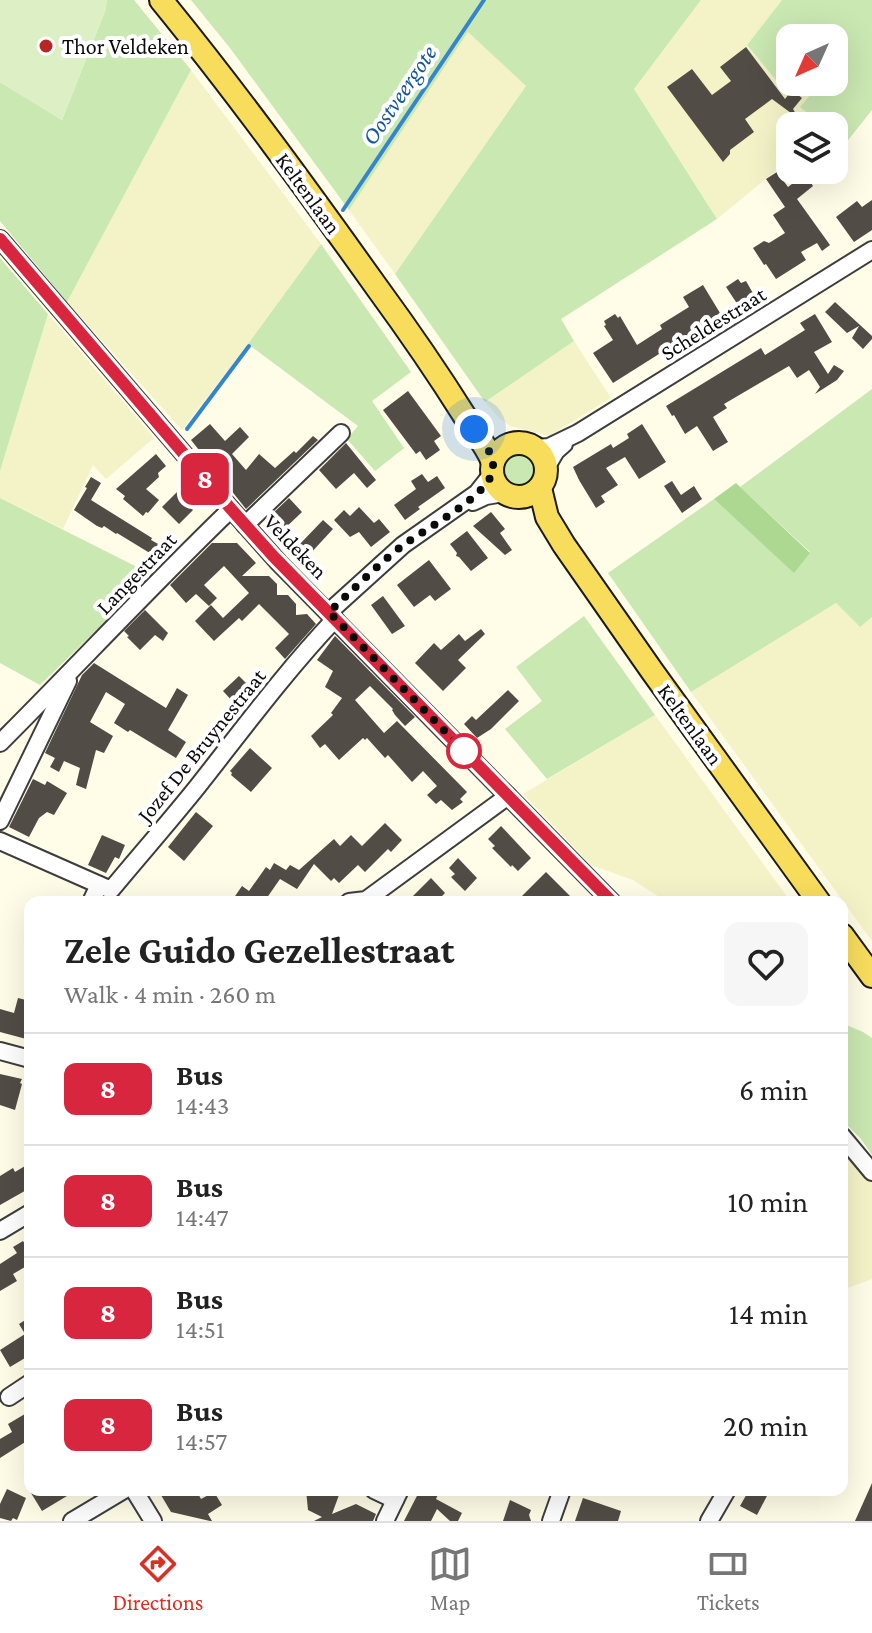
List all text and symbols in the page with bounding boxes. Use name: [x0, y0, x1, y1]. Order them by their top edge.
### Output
north arrow: [776, 24, 848, 96]
map controls: [776, 24, 848, 184]
place label: Thor Veldeken: [62, 34, 189, 59]
marker: Thor Veldeken: [37, 37, 55, 55]
water label: Oostveergote: [356, 40, 442, 150]
button: layers: [776, 112, 848, 184]
street label: Keltenlaan: [271, 148, 347, 239]
street label: Scheldestraat: [656, 281, 771, 366]
your location: [454, 409, 494, 449]
line badge: 8: [179, 453, 231, 505]
text: 8: [197, 463, 213, 494]
street label: Veldeken: [259, 509, 333, 584]
street label: Langestraat: [91, 527, 182, 619]
street label: Jozef De Bruynestraat: [131, 663, 271, 828]
street label: Keltenlaan: [653, 679, 729, 770]
unlabelled marker: [447, 734, 481, 768]
button: heart: [724, 922, 808, 1006]
text: Zele Guido Gezellestraat: [64, 929, 455, 971]
text: Walk · 4 min · 260 m: [64, 980, 276, 1009]
text: Bus: [176, 1058, 223, 1091]
text: 8: [100, 1073, 116, 1104]
text: 6 min: [739, 1073, 808, 1106]
text: 14:43: [176, 1091, 229, 1120]
text: Bus: [176, 1170, 223, 1203]
text: 8: [100, 1185, 116, 1216]
text: 10 min: [727, 1185, 808, 1218]
text: 14:47: [176, 1203, 228, 1232]
text: Bus: [176, 1282, 223, 1315]
text: 8: [100, 1297, 116, 1328]
text: 14 min: [729, 1297, 808, 1330]
text: 14:51: [176, 1315, 225, 1344]
text: Bus: [176, 1394, 223, 1427]
text: 8: [100, 1409, 116, 1440]
text: 20 min: [723, 1409, 808, 1442]
text: 14:57: [176, 1427, 227, 1456]
tab: Directions: [112, 1542, 203, 1615]
tab: Map: [428, 1542, 472, 1615]
tab: Tickets: [697, 1542, 760, 1615]

